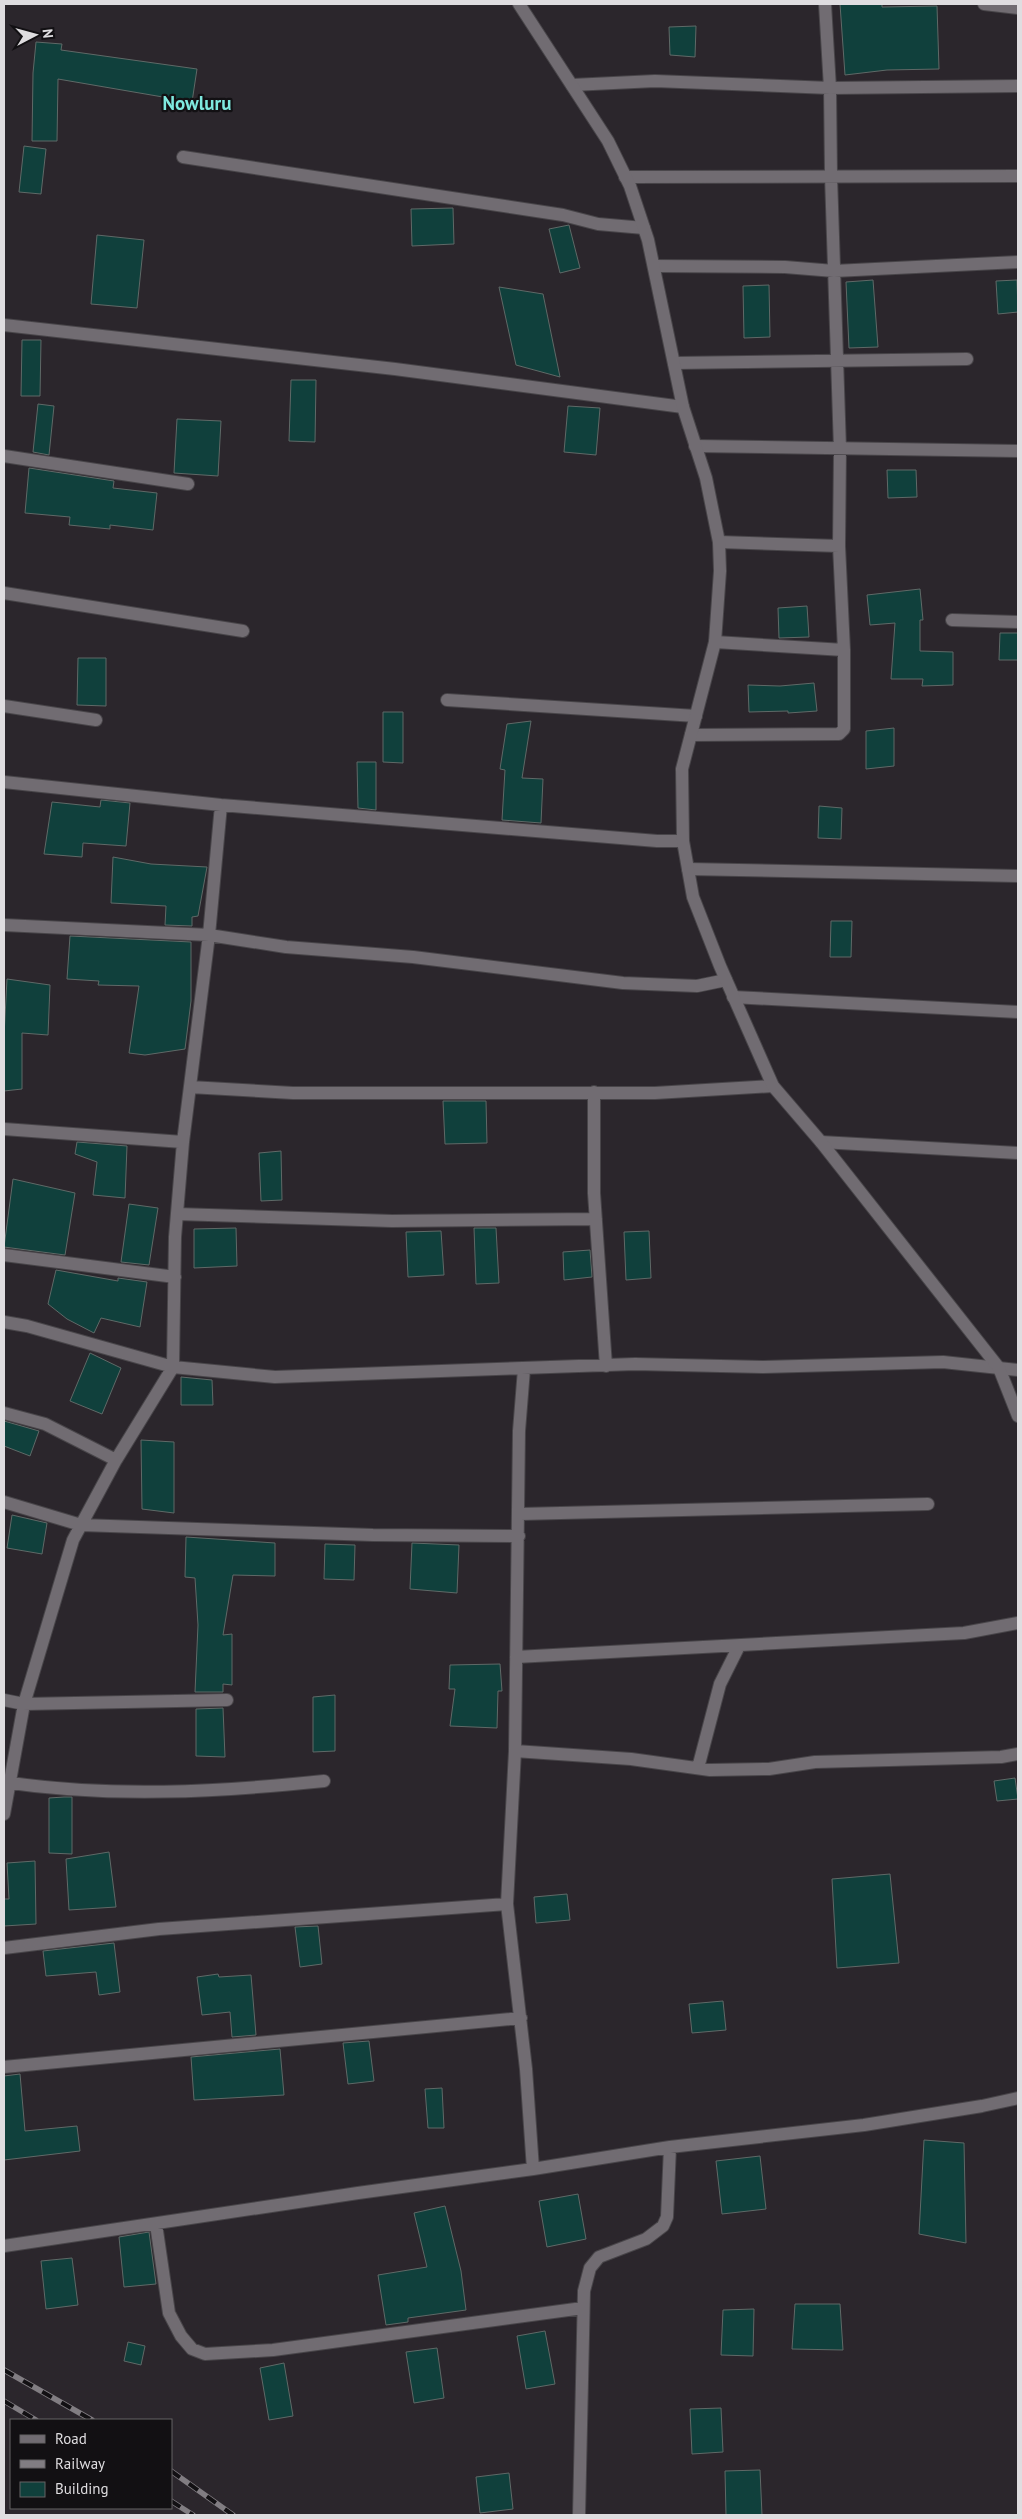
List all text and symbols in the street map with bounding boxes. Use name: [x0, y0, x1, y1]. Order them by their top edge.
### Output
north arrow: [10, 10, 60, 60]
text: N: [38, 28, 57, 39]
district label: Nowluru: [163, 91, 231, 115]
legend: [10, 2419, 172, 2509]
text: Road: [55, 2429, 87, 2448]
text: Railway: [55, 2454, 105, 2473]
text: Building: [55, 2479, 109, 2498]

